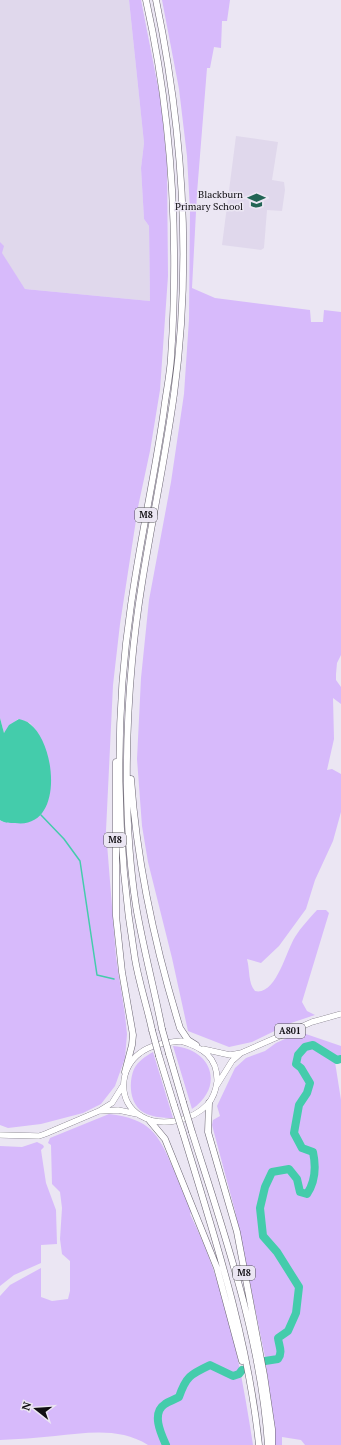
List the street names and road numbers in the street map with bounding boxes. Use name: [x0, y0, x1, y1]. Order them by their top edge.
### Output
road number: M8: [135, 508, 157, 522]
road number: M8: [104, 833, 126, 847]
road number: A801: [275, 1024, 305, 1038]
road number: M8: [233, 1266, 255, 1280]

